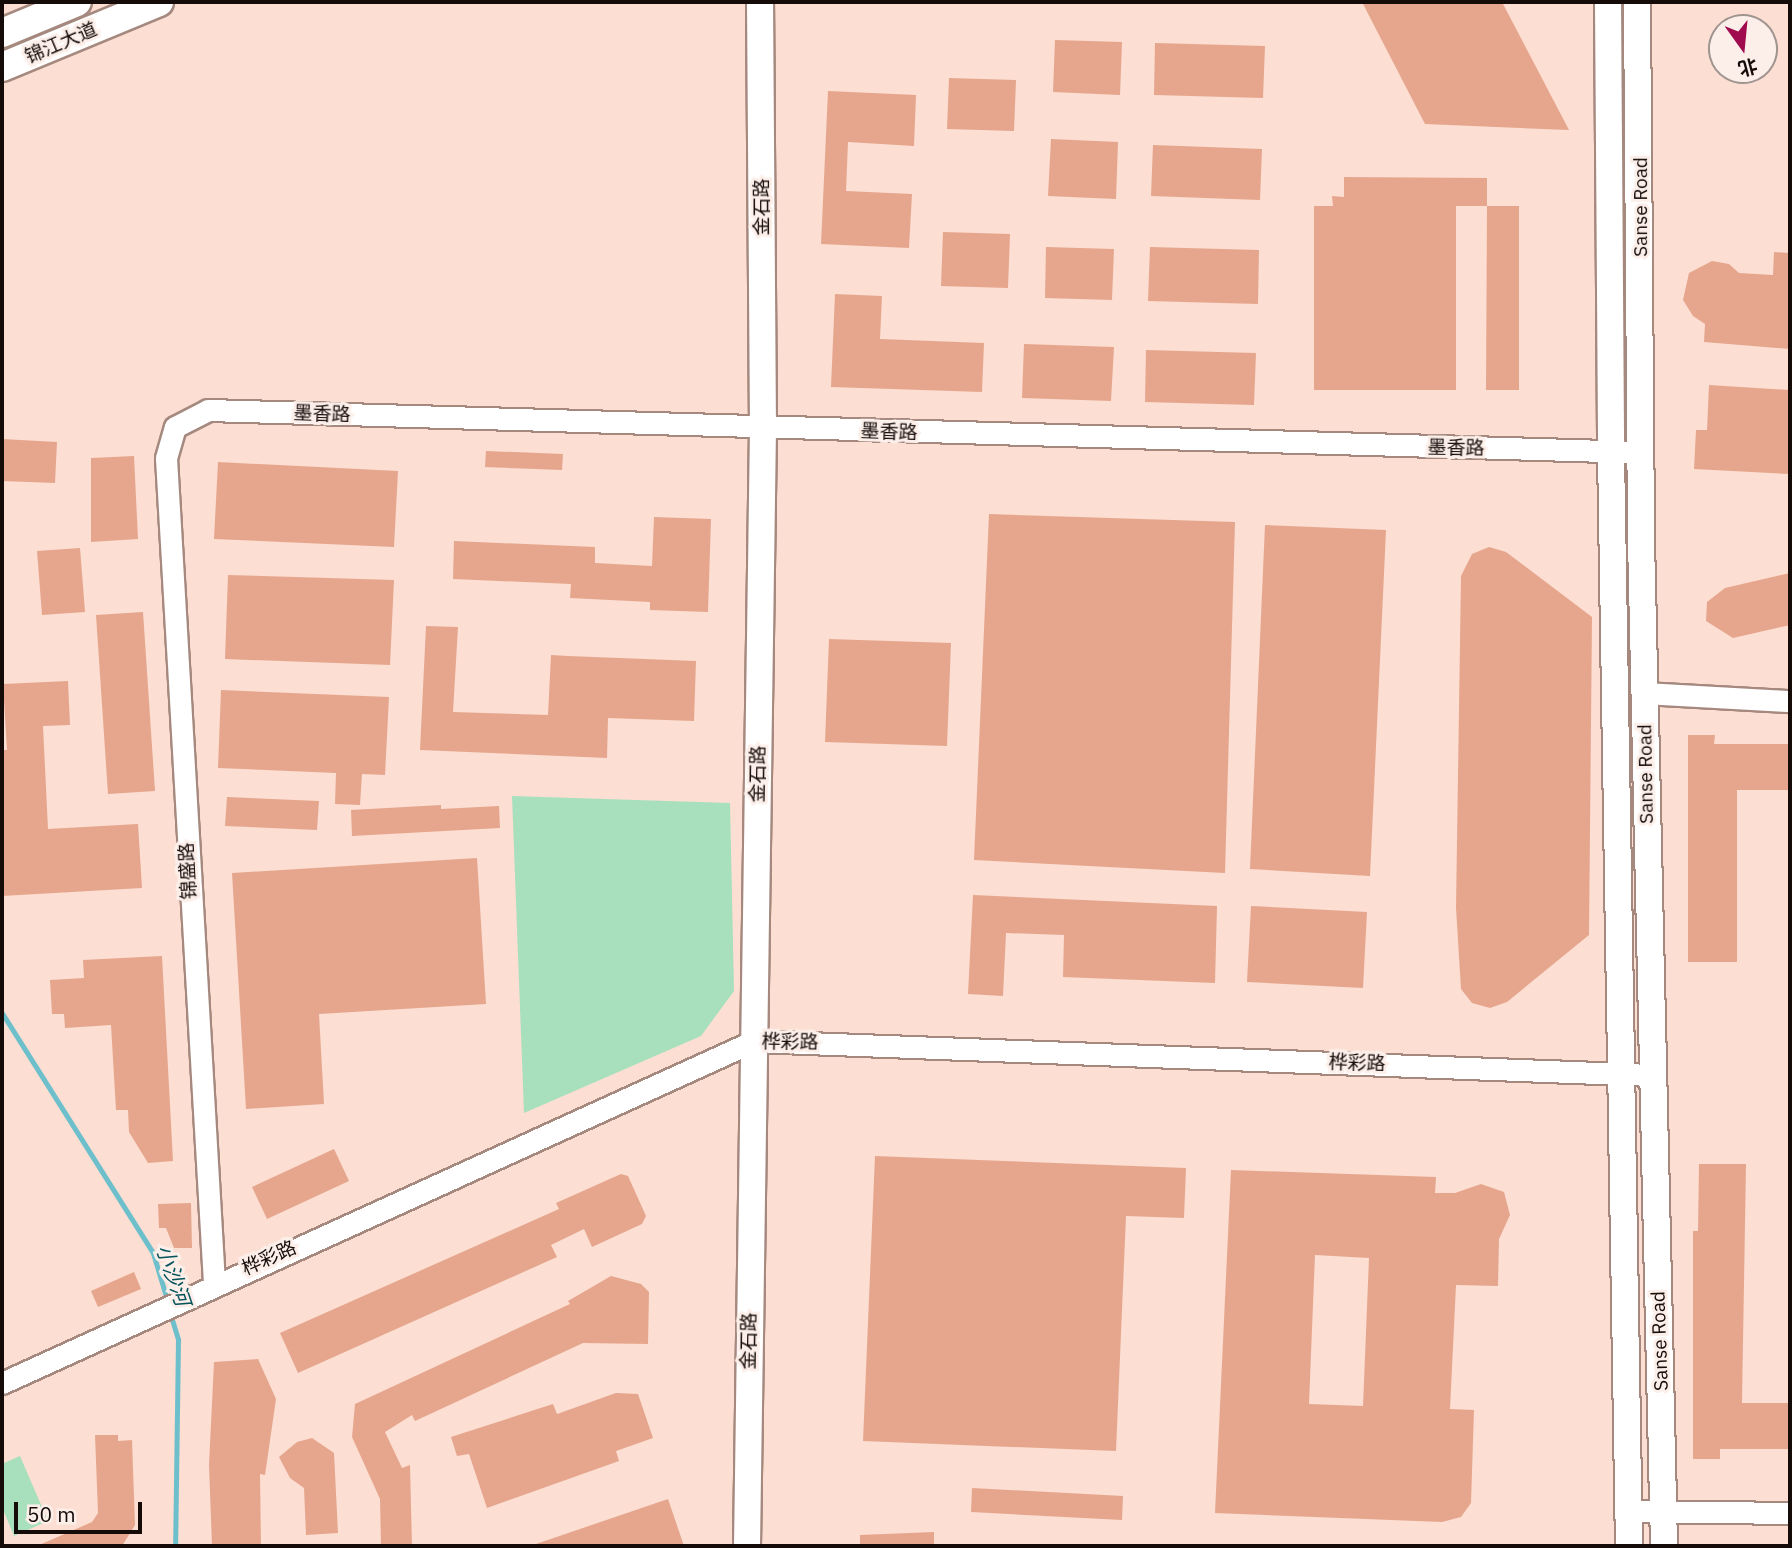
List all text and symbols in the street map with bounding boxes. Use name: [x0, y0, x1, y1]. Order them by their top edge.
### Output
north arrow: [1708, 14, 1778, 84]
street label: 锦江大道: [22, 18, 100, 68]
text: 北: [1736, 53, 1760, 81]
street label: Sanse Road: [1630, 157, 1652, 257]
street label: 金石路: [751, 179, 773, 235]
street label: 墨香路: [293, 402, 351, 426]
street label: 墨香路: [860, 420, 918, 444]
street label: 墨香路: [1427, 436, 1485, 460]
street label: Sanse Road: [1634, 724, 1658, 824]
street label: 金石路: [746, 745, 770, 803]
street label: 锦盛路: [175, 842, 201, 900]
street label: 桦彩路: [761, 1030, 819, 1054]
street label: 桦彩路: [1328, 1051, 1386, 1075]
street label: 桦彩路: [238, 1236, 300, 1280]
water label: 小沙河: [152, 1241, 196, 1309]
street label: Sanse Road: [1647, 1291, 1673, 1391]
street label: 金石路: [737, 1312, 761, 1370]
scale bar: [18, 1488, 145, 1532]
text: 50 m: [27, 1500, 76, 1528]

